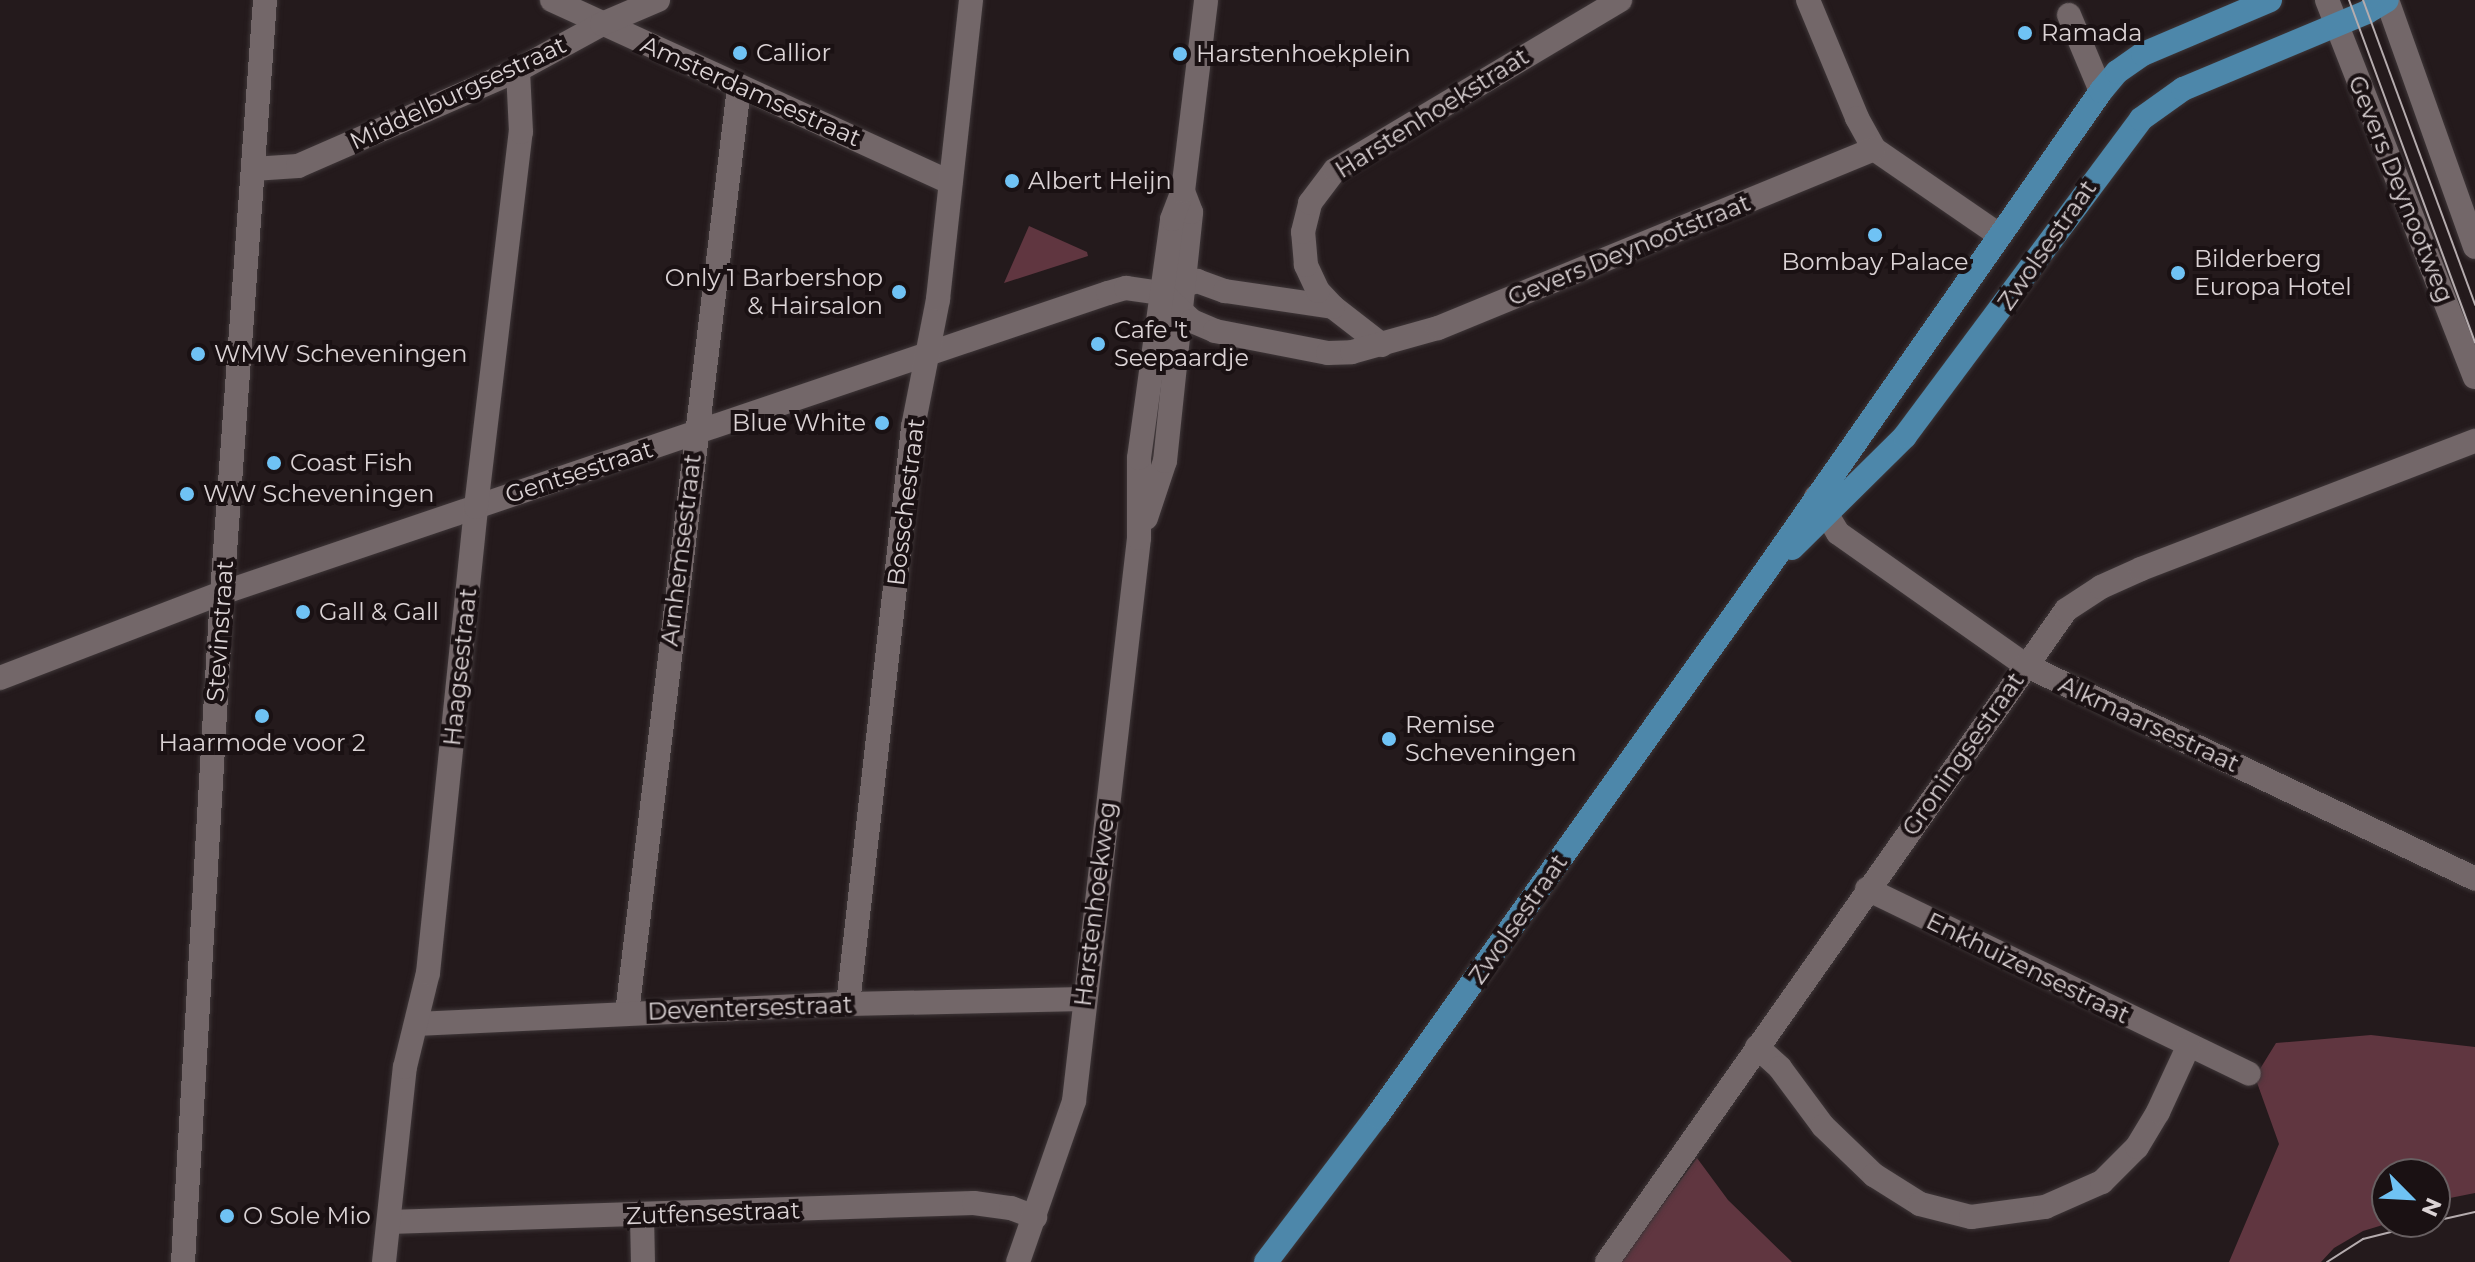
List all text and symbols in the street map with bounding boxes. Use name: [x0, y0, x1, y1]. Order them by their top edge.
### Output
place label: Ramada: [2041, 19, 2142, 47]
marker: Ramada: [2016, 24, 2034, 42]
street label: Amsterdamsestraat: [637, 29, 865, 153]
street label: Middelburgsestraat: [345, 30, 571, 156]
place label: Callior: [756, 39, 831, 67]
place label: Harstenhoekplein: [1196, 40, 1411, 68]
street label: Harstenhoekstraat: [1330, 42, 1534, 184]
marker: Callior: [731, 44, 749, 62]
marker: Harstenhoekplein: [1171, 45, 1189, 63]
street label: Gevers Deynootweg: [2342, 71, 2460, 307]
place label: Albert Heijn: [1028, 167, 1172, 195]
marker: Albert Heijn: [1003, 172, 1021, 190]
street label: Zwolsestraat: [1992, 175, 2102, 315]
street label: Gevers Deynootstraat: [1504, 188, 1754, 312]
marker: Bombay Palace: [1866, 226, 1884, 244]
place label: Bilderberg Europa Hotel: [2194, 245, 2352, 301]
place label: Bombay Palace: [1781, 248, 1969, 276]
place label: Only 1 Barbershop & Hairsalon: [665, 264, 883, 320]
marker: Bilderberg Europa Hotel: [2169, 264, 2187, 282]
marker: Only 1 Barbershop & Hairsalon: [890, 283, 908, 301]
place label: Cafe 't Seepaardje: [1114, 316, 1249, 372]
marker: Cafe 't Seepaardje: [1089, 335, 1107, 353]
place label: WMW Scheveningen: [214, 340, 468, 368]
marker: WMW Scheveningen: [189, 345, 207, 363]
place label: Blue White: [732, 409, 866, 437]
marker: Blue White: [873, 414, 891, 432]
street label: Bosschestraat: [881, 416, 931, 588]
street label: Gentsestraat: [502, 435, 656, 509]
place label: Coast Fish: [290, 449, 413, 477]
street label: Arnhemsestraat: [655, 452, 707, 648]
marker: Coast Fish: [265, 454, 283, 472]
place label: WW Scheveningen: [203, 480, 434, 508]
marker: WW Scheveningen: [178, 485, 196, 503]
street label: Stevinstraat: [201, 559, 239, 703]
street label: Haagsestraat: [437, 587, 483, 747]
place label: Gall & Gall: [319, 598, 439, 626]
marker: Gall & Gall: [294, 603, 312, 621]
street label: Groningsestraat: [1896, 667, 2030, 841]
street label: Alkmaarsestraat: [2054, 670, 2244, 778]
marker: Haarmode voor 2: [253, 707, 271, 725]
place label: Remise Scheveningen: [1405, 711, 1577, 767]
place label: Haarmode voor 2: [158, 729, 366, 757]
marker: Remise Scheveningen: [1380, 730, 1398, 748]
street label: Harstenhoekweg: [1068, 800, 1122, 1008]
street label: Zwolsestraat: [1463, 849, 1573, 989]
street label: Enkhuizensestraat: [1922, 906, 2134, 1030]
street label: Deventersestraat: [647, 990, 853, 1026]
north arrow: [2371, 1158, 2451, 1238]
text: N: [2416, 1194, 2448, 1221]
street label: Zutfensestraat: [625, 1196, 801, 1230]
place label: O Sole Mio: [243, 1202, 371, 1230]
marker: O Sole Mio: [218, 1207, 236, 1225]

